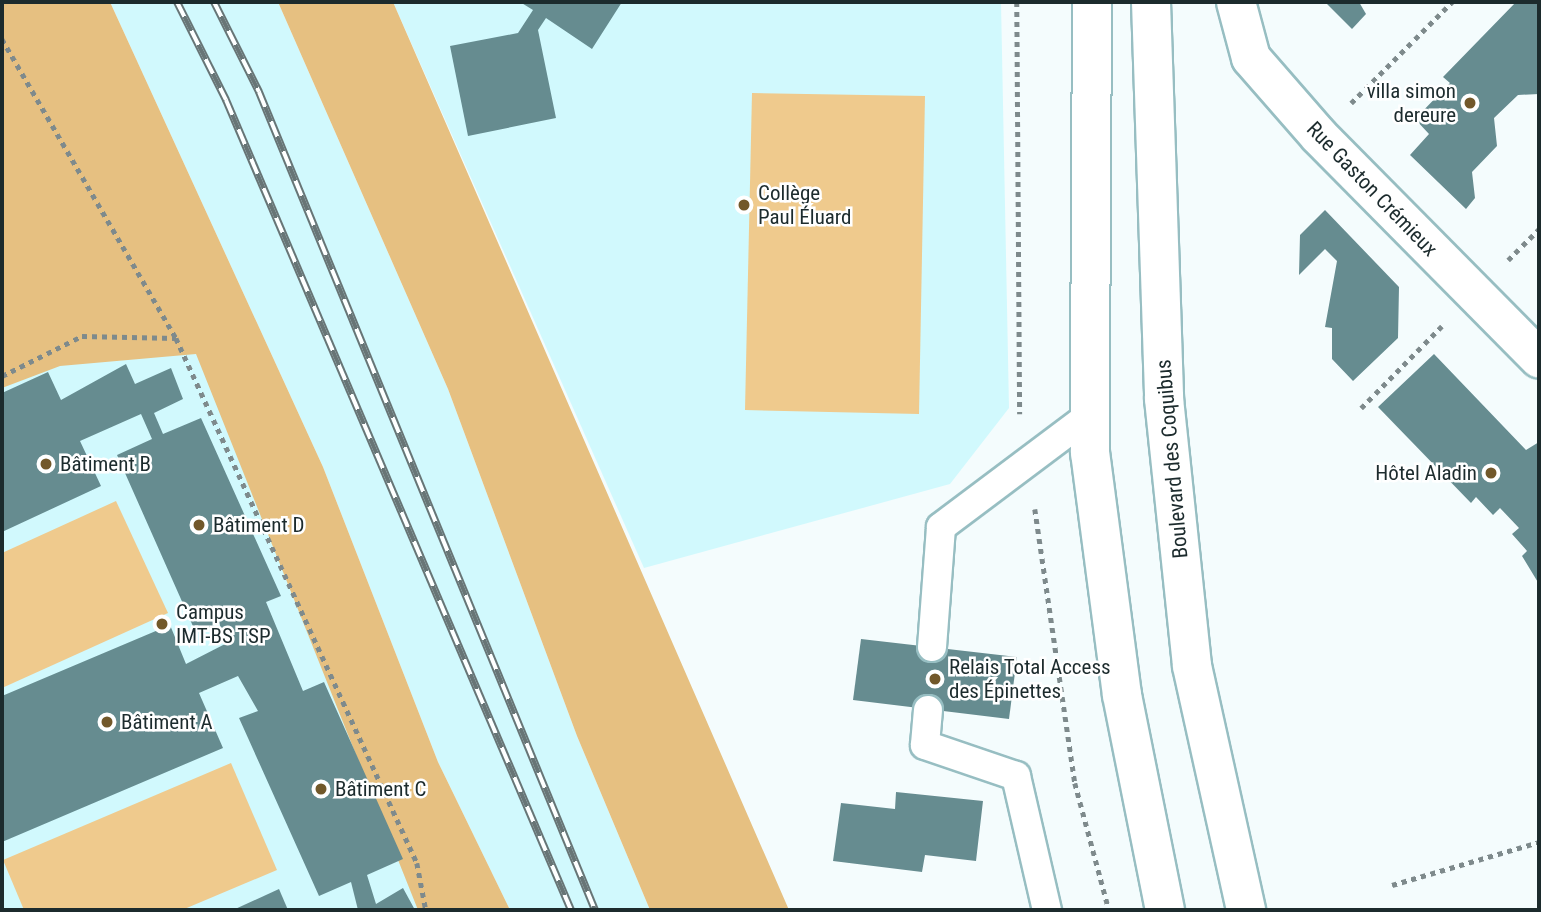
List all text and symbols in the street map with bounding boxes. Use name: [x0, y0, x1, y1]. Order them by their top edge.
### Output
place label: villa simon dereure: [1367, 78, 1456, 128]
marker: villa simon dereure: [1462, 95, 1478, 111]
street label: Rue Gaston Crémieux: [1301, 116, 1443, 262]
place label: Collège Paul Éluard: [758, 180, 851, 230]
marker: Collège Paul Éluard: [736, 197, 752, 213]
street label: Boulevard des Coquibus: [1151, 358, 1193, 560]
place label: Bâtiment B: [60, 451, 151, 477]
marker: Bâtiment B: [38, 456, 54, 472]
place label: Hôtel Aladin: [1375, 460, 1477, 486]
marker: Hôtel Aladin: [1483, 465, 1499, 481]
place label: Bâtiment D: [213, 512, 304, 538]
marker: Bâtiment D: [191, 517, 207, 533]
place label: Campus IMT-BS TSP: [176, 599, 271, 649]
marker: Campus IMT-BS TSP: [154, 616, 170, 632]
place label: Relais Total Access des Épinettes: [949, 654, 1111, 704]
marker: Relais Total Access des Épinettes: [927, 671, 943, 687]
place label: Bâtiment A: [121, 709, 213, 735]
marker: Bâtiment A: [99, 714, 115, 730]
place label: Bâtiment C: [335, 776, 426, 802]
marker: Bâtiment C: [313, 781, 329, 797]

